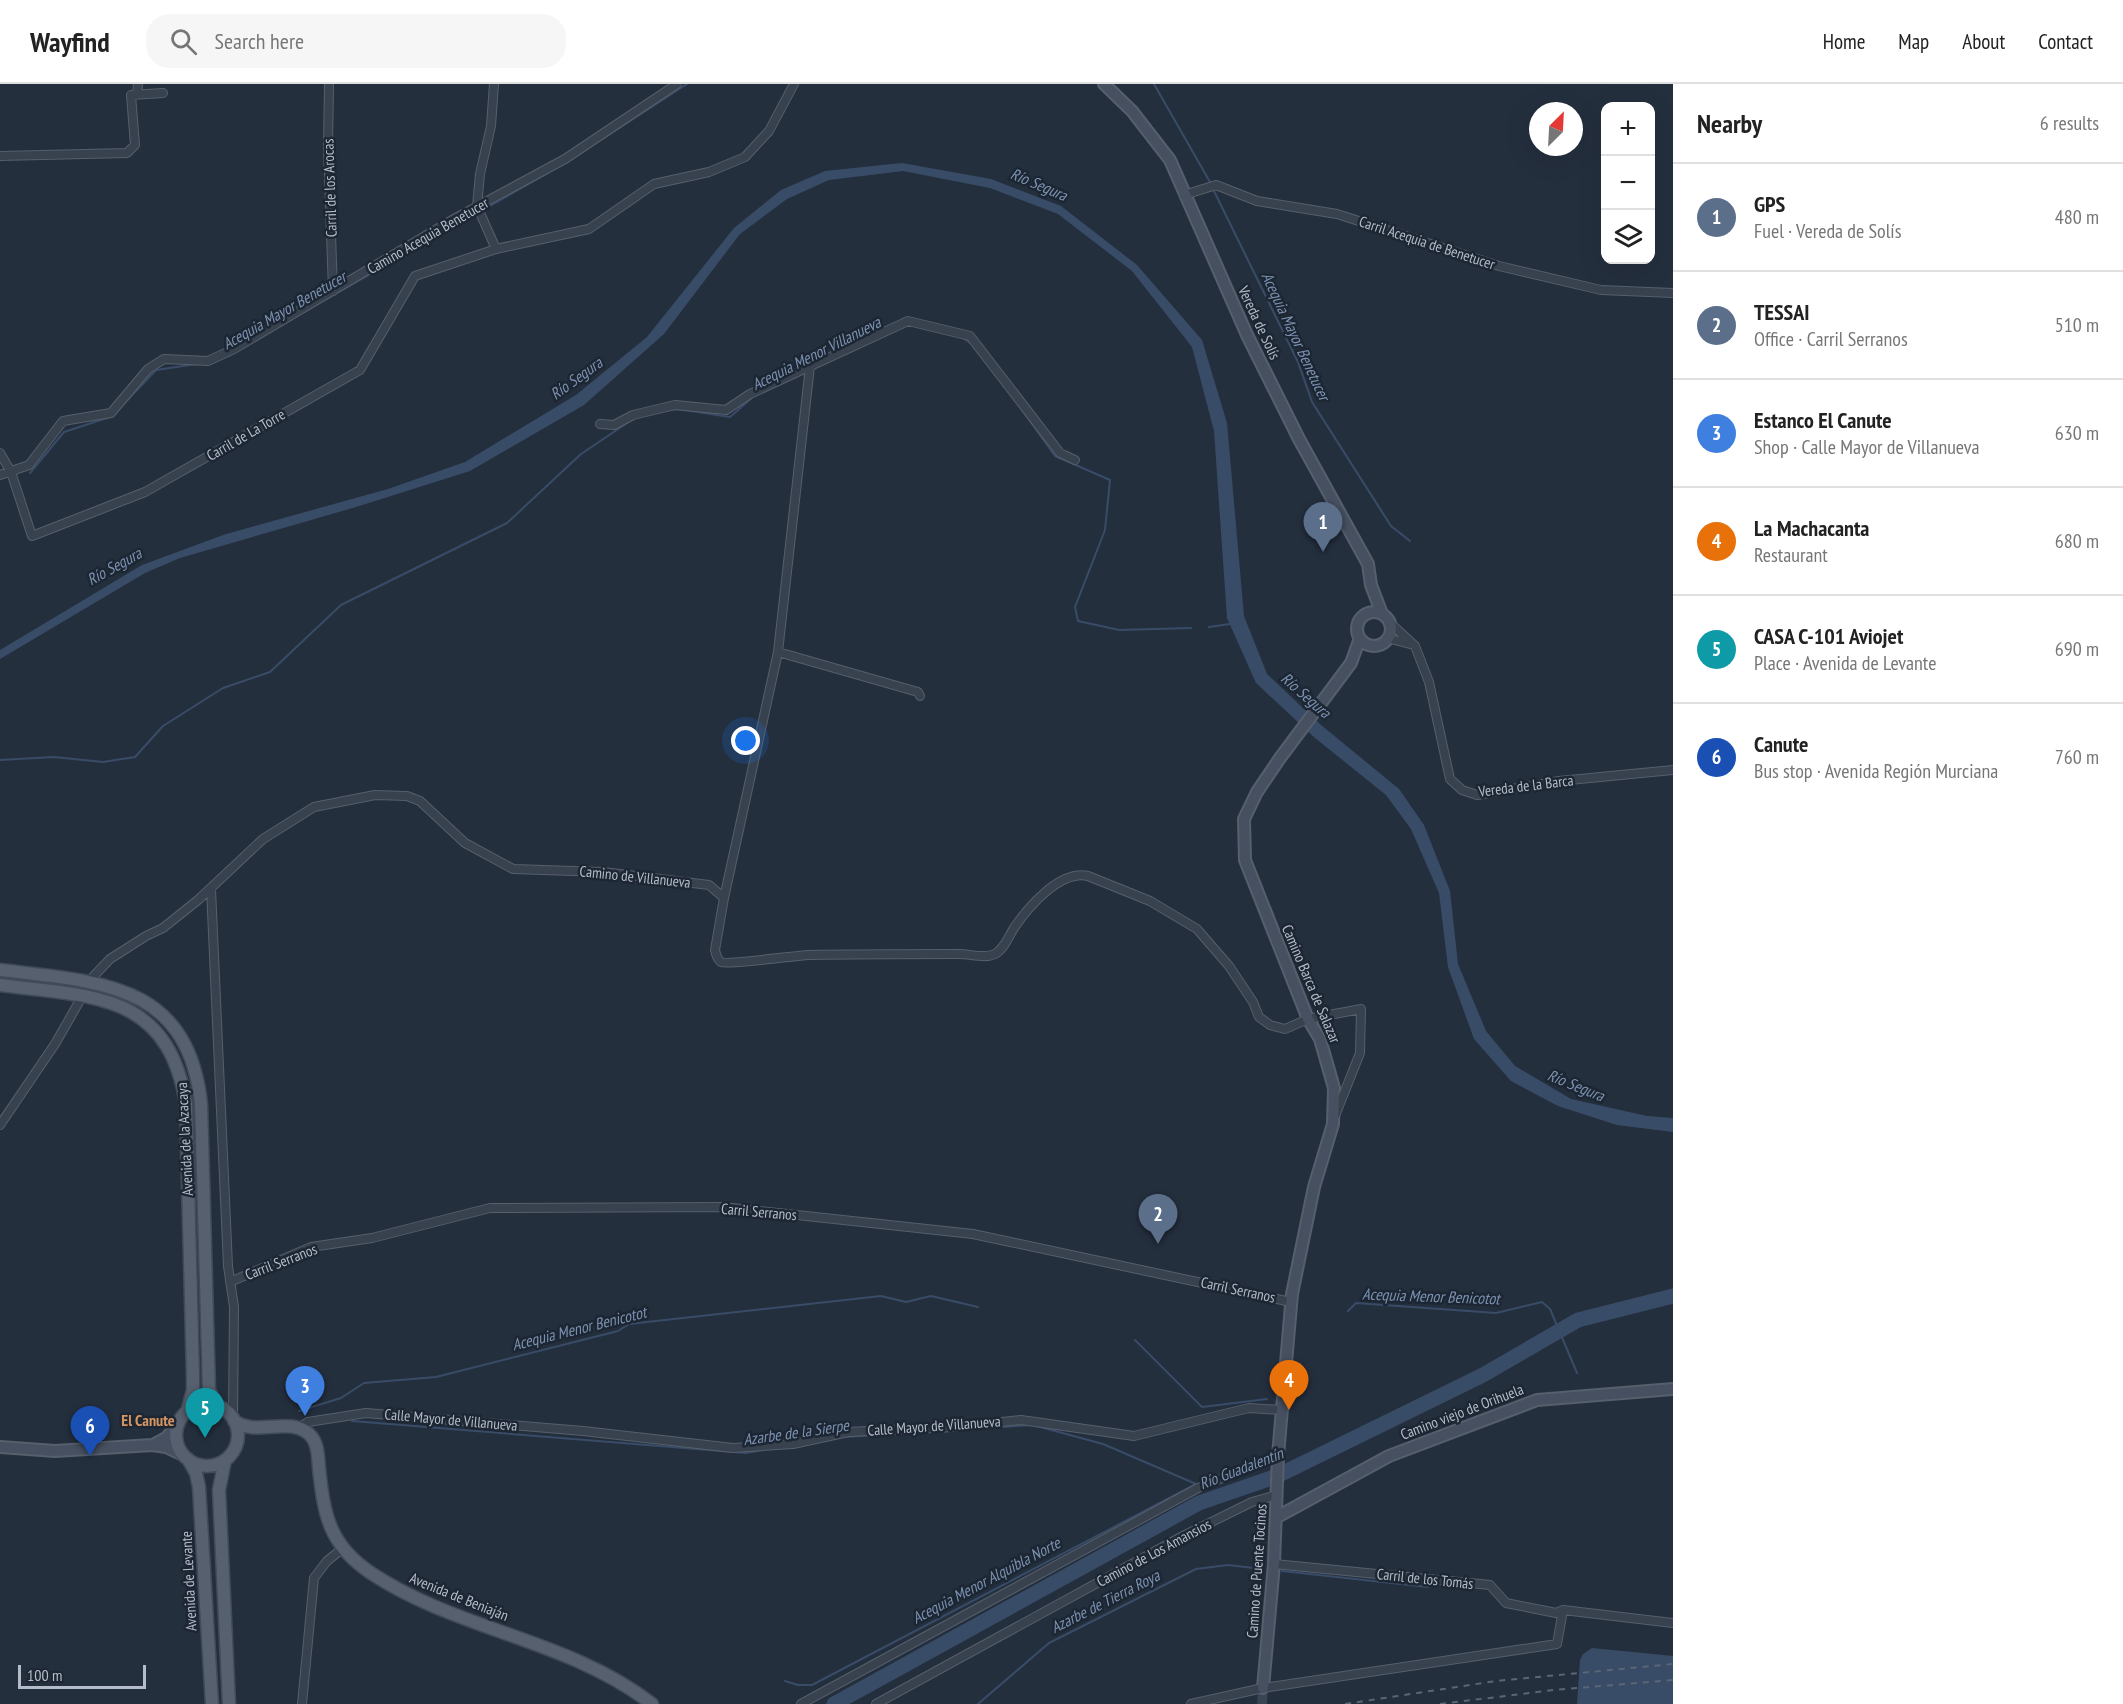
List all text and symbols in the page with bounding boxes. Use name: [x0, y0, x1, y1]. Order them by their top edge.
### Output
search box: [146, 14, 566, 68]
text: Wayfind: [30, 23, 110, 60]
icon: search: [167, 25, 200, 58]
text: Search here: [215, 27, 304, 55]
text: Home: [1823, 28, 1865, 55]
text: Map: [1898, 28, 1929, 55]
text: About: [1962, 28, 2005, 55]
text: Contact: [2038, 28, 2093, 55]
north arrow: [1529, 102, 1583, 156]
map controls: [1601, 102, 1655, 264]
button: +: [1601, 102, 1655, 156]
text: Nearby: [1697, 107, 1762, 140]
text: 6 results: [2040, 110, 2099, 136]
street label: Carril de los Arocas: [318, 138, 341, 238]
button: −: [1601, 156, 1655, 210]
water label: Río Segura: [1008, 163, 1072, 205]
text: GPS: [1754, 190, 1785, 218]
street label: Camino Acequia Benetucer: [364, 193, 493, 278]
text: 1: [1712, 204, 1721, 230]
text: 480 m: [2055, 204, 2099, 230]
button: layers: [1601, 210, 1655, 264]
street label: Carril Acequia de Benetucer: [1357, 212, 1498, 274]
text: Fuel · Vereda de Solís: [1754, 218, 1901, 244]
water label: Acequia Mayor Benetucer: [219, 265, 352, 353]
water label: Acequia Mayor Benetucer: [1258, 269, 1336, 406]
street label: Vereda de Solís: [1234, 282, 1285, 363]
text: TESSAI: [1754, 298, 1809, 326]
water label: Acequia Menor Villanueva: [748, 311, 885, 394]
text: 2: [1712, 312, 1721, 338]
text: 510 m: [2055, 312, 2099, 338]
text: Office · Carril Serranos: [1754, 326, 1908, 352]
water label: Río Segura: [546, 352, 607, 404]
street label: Carril de La Torre: [203, 404, 288, 465]
text: Estanco El Canute: [1754, 406, 1892, 434]
text: 3: [1712, 420, 1721, 446]
text: 630 m: [2055, 420, 2099, 446]
text: Shop · Calle Mayor de Villanueva: [1754, 434, 1980, 460]
pin: 1: [1304, 502, 1342, 552]
text: La Machacanta: [1754, 514, 1869, 542]
text: 4: [1712, 528, 1721, 554]
text: 680 m: [2055, 528, 2099, 554]
water label: Río Segura: [83, 542, 146, 589]
text: Restaurant: [1754, 542, 1828, 568]
text: CASA C-101 Aviojet: [1754, 622, 1903, 650]
text: 5: [1712, 636, 1721, 662]
text: 690 m: [2055, 636, 2099, 662]
text: Place · Avenida de Levante: [1754, 650, 1936, 676]
water label: Río Segura: [1277, 668, 1336, 723]
your location: [731, 726, 760, 755]
text: Canute: [1754, 730, 1808, 758]
text: 6: [1712, 744, 1721, 770]
text: 760 m: [2055, 744, 2099, 770]
text: Bus stop · Avenida Región Murciana: [1754, 758, 1998, 784]
street label: Vereda de la Barca: [1476, 770, 1574, 801]
street label: Camino de Villanueva: [579, 861, 691, 892]
street label: Camino Barca de Salazar: [1278, 922, 1345, 1047]
water label: Río Segura: [1545, 1065, 1609, 1106]
street label: Avenida de la Azacaya: [172, 1082, 197, 1196]
pin: 2: [1138, 1194, 1178, 1244]
street label: Carril Serranos: [720, 1199, 798, 1224]
street label: Carril Serranos: [242, 1239, 320, 1284]
street label: Carril Serranos: [1199, 1272, 1277, 1307]
water label: Acequia Menor Benicotot: [1362, 1284, 1502, 1308]
water label: Acequia Menor Benicotot: [510, 1301, 650, 1354]
pin: 4: [1270, 1360, 1308, 1410]
pin: 3: [286, 1366, 324, 1416]
street label: Camino viejo de Orihuela: [1398, 1379, 1526, 1444]
pin: 5: [186, 1388, 224, 1438]
street label: Calle Mayor de Villanueva: [384, 1404, 518, 1435]
pin: 6: [70, 1406, 110, 1456]
district label: El Canute: [121, 1410, 175, 1430]
street label: Calle Mayor de Villanueva: [867, 1411, 1001, 1440]
water label: Azarbe de la Sierpe: [742, 1415, 851, 1449]
water label: Río Guadalentín: [1196, 1443, 1287, 1493]
street label: Camino de Puente Tocinos: [1242, 1503, 1271, 1639]
street label: Camino de Los Amansios: [1093, 1514, 1214, 1591]
street label: Avenida de Levante: [176, 1531, 201, 1632]
water label: Acequia Menor Alquibla Norte: [909, 1532, 1065, 1628]
water label: Azarbe de Tierra Roya: [1047, 1564, 1164, 1637]
street label: Carril de los Tomás: [1376, 1564, 1474, 1593]
street label: Avenida de Beniaján: [407, 1568, 511, 1625]
scale bar: [18, 1662, 146, 1690]
text: 100 m: [27, 1665, 62, 1685]

